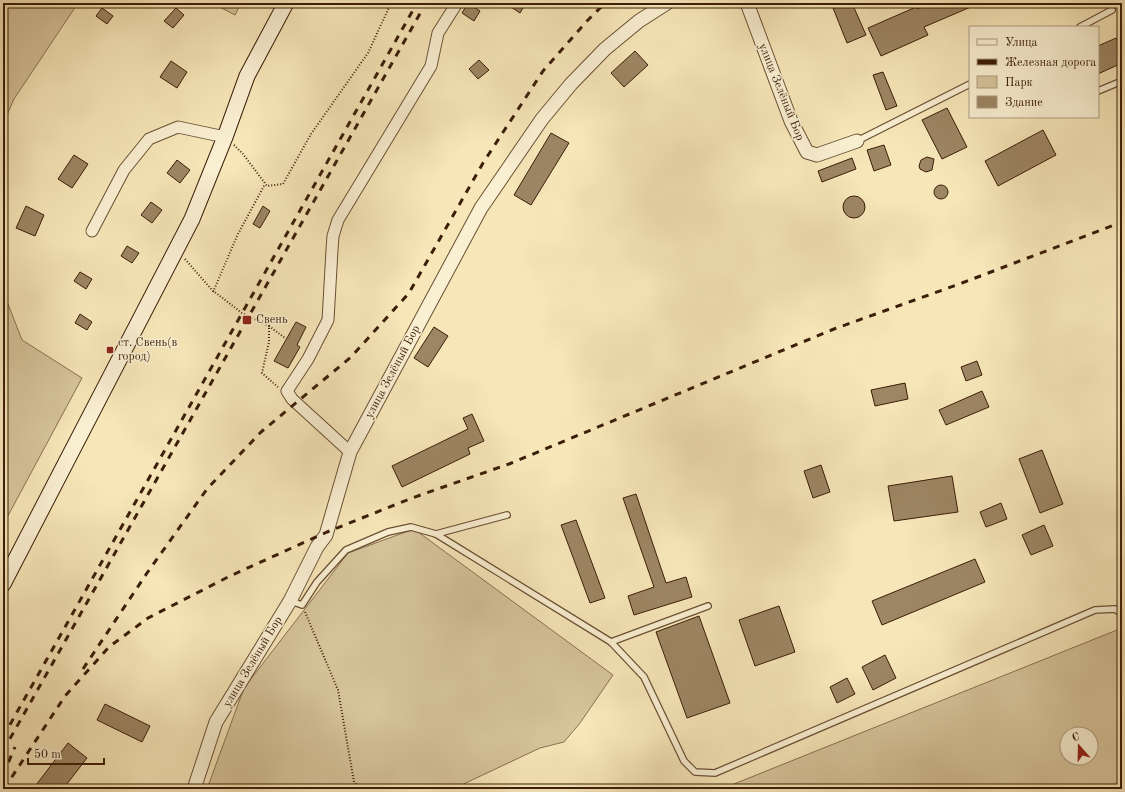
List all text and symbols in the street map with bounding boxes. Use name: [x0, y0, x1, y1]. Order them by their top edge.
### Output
legend: [969, 26, 1099, 118]
text: Улица: [1005, 37, 1038, 49]
street label: улица Зелёный Бор: [756, 42, 806, 142]
text: Железная дорога: [1005, 57, 1096, 69]
text: Парк: [1005, 77, 1033, 89]
text: Здание: [1005, 97, 1043, 109]
marker: Свень: [241, 314, 253, 326]
place label: Свень: [256, 314, 288, 326]
street label: улица Зелёный Бор: [363, 323, 423, 421]
place label: ст. Свень(в город): [118, 336, 178, 363]
marker: ст. Свень(в город): [105, 345, 115, 355]
street label: улица Зелёный Бор: [221, 615, 285, 709]
north arrow: [1059, 726, 1099, 766]
text: С: [1071, 732, 1081, 744]
scale bar: [28, 740, 104, 766]
text: 50 m: [34, 748, 61, 761]

